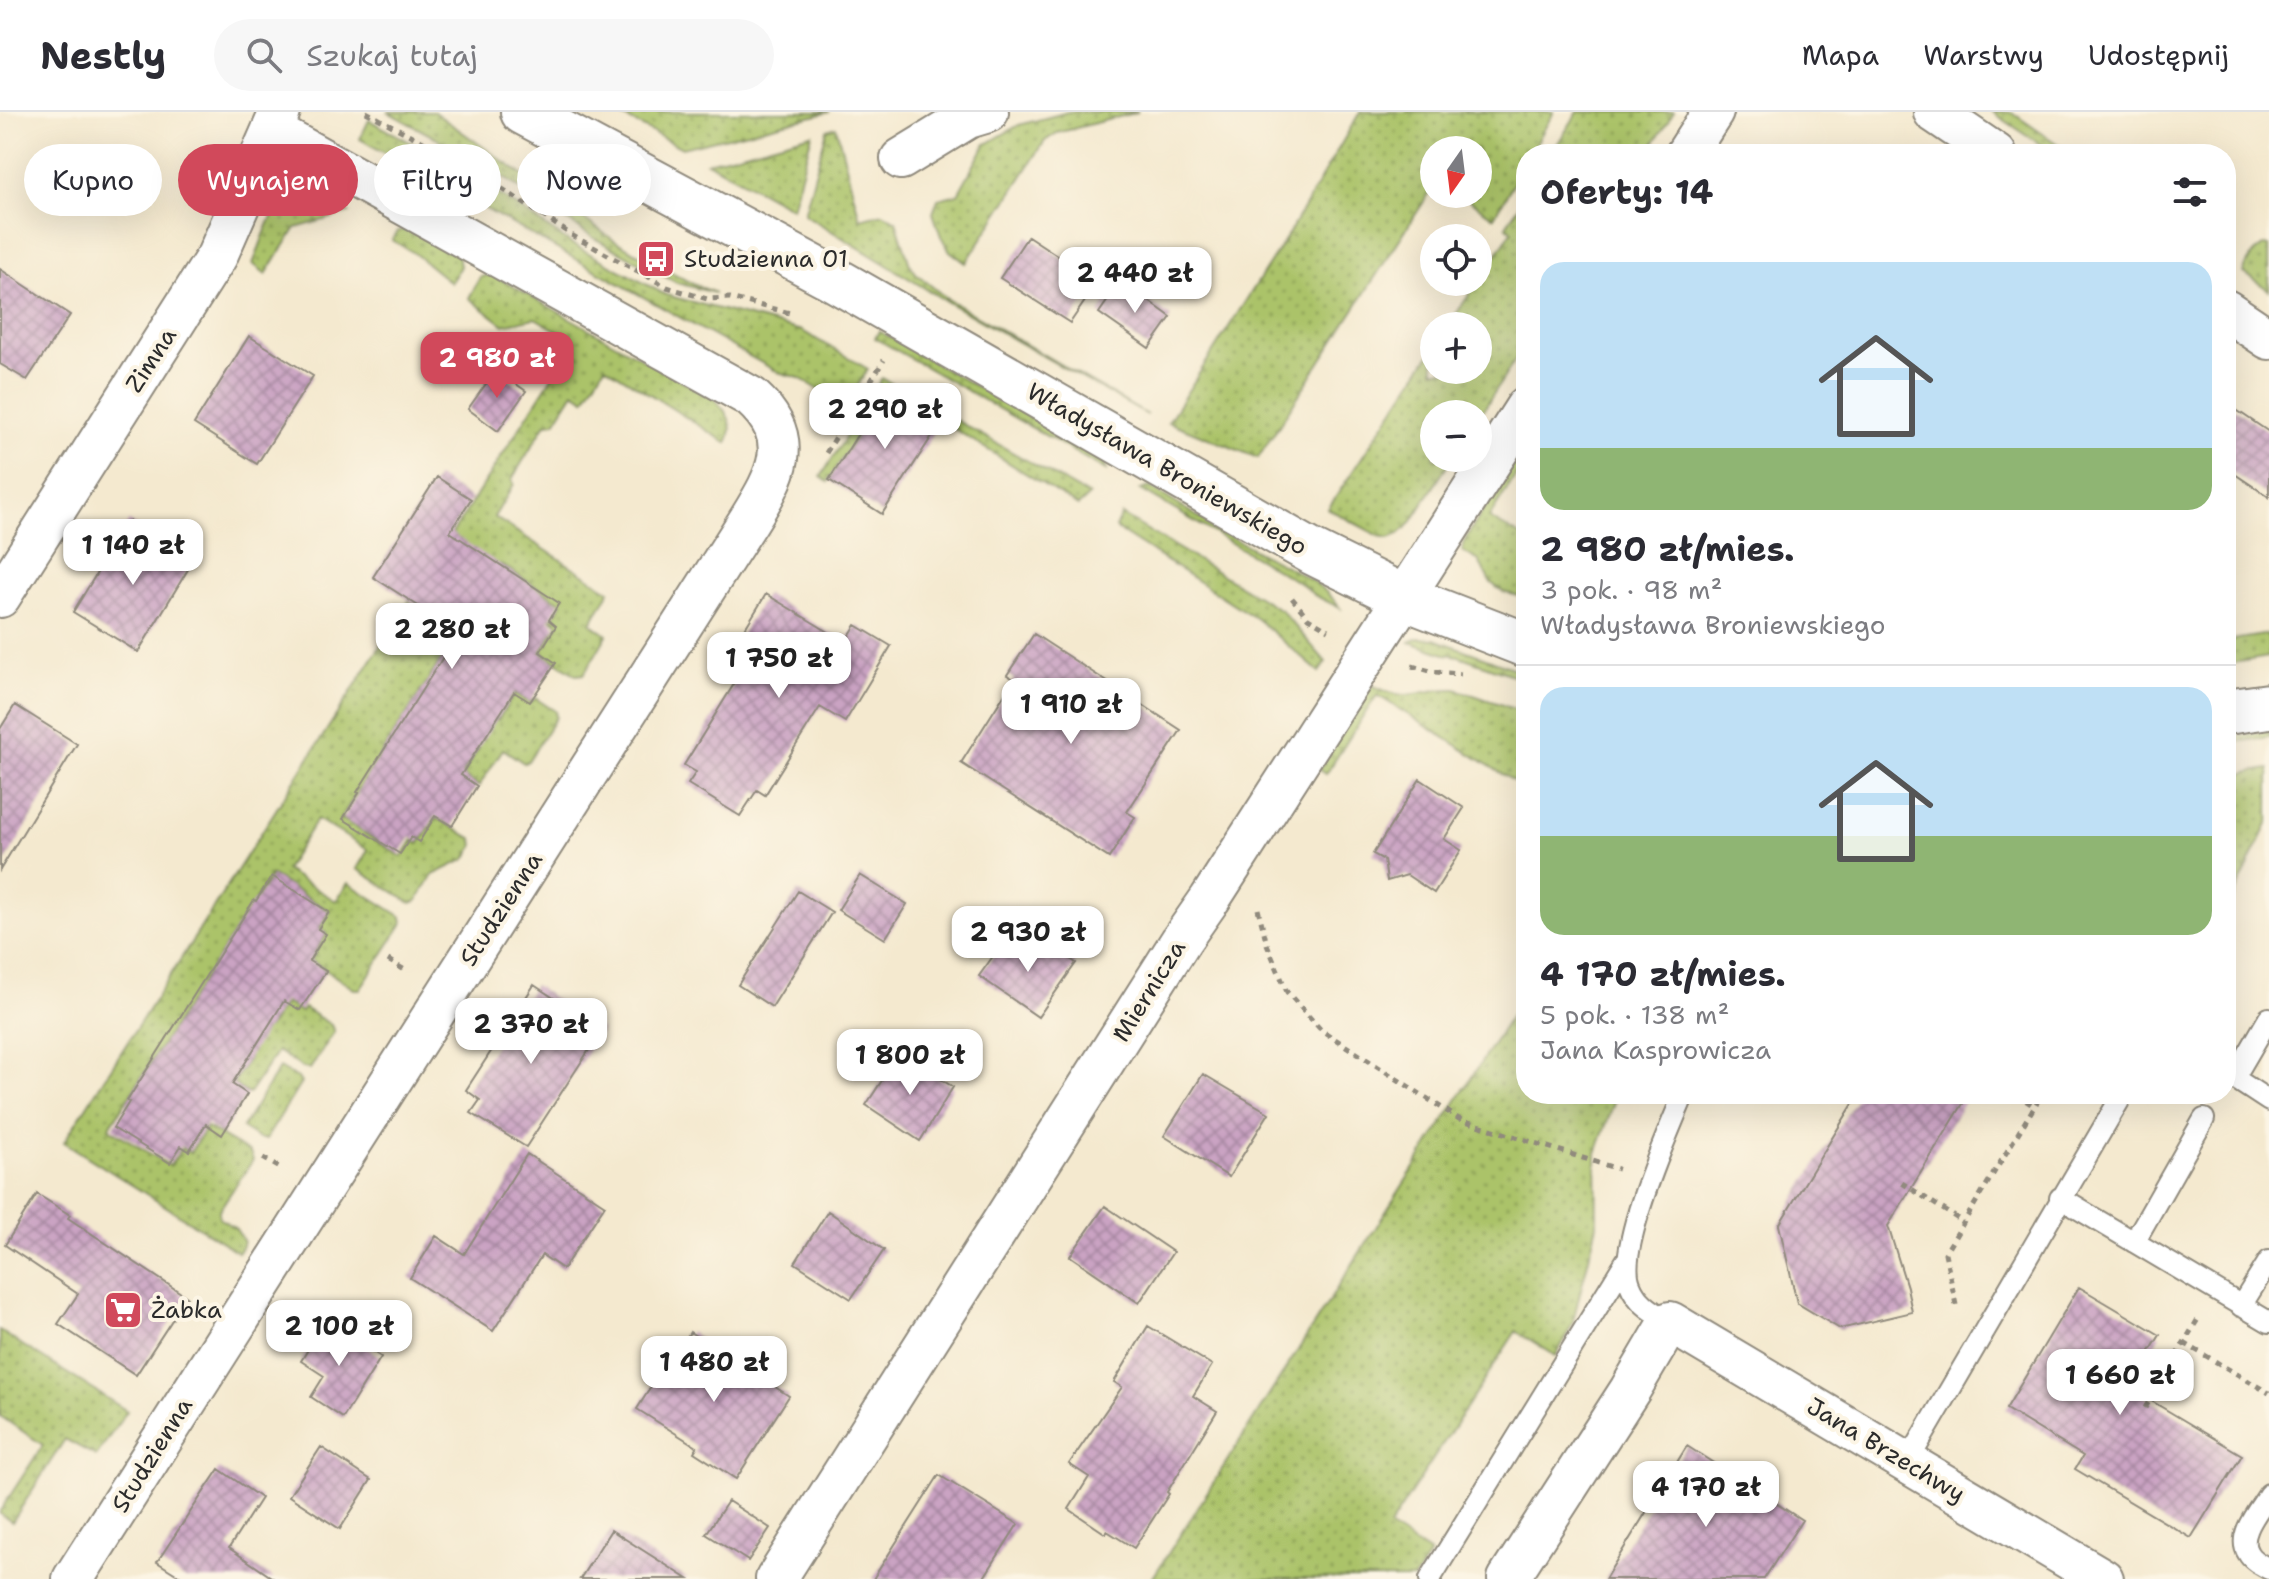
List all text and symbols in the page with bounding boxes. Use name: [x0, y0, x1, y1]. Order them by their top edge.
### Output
search box: [214, 19, 774, 91]
text: Nestly: [40, 30, 166, 81]
icon: search: [242, 33, 286, 77]
text: Szukaj tutaj: [306, 35, 478, 76]
text: Mapa: [1802, 36, 1879, 74]
text: Warstwy: [1923, 36, 2044, 74]
text: Udostępnij: [2088, 36, 2229, 74]
north arrow: [1420, 136, 1492, 208]
map controls: [1420, 136, 1492, 472]
chip: Kupno: [24, 144, 162, 216]
chip: Wynajem: [178, 144, 358, 216]
chip: Filtry: [374, 144, 501, 216]
chip: Nowe: [517, 144, 651, 216]
text: Oferty: 14: [1540, 169, 1713, 215]
icon: filters: [2168, 170, 2212, 214]
button: locate: [1420, 224, 1492, 296]
bus stop icon: Studzienna 01: [635, 238, 677, 280]
place label: Studzienna 01: [684, 243, 848, 275]
pin: 2 440 zł: [1052, 247, 1218, 315]
text: 2 440 zł: [1077, 255, 1193, 290]
button: +: [1420, 312, 1492, 384]
icon: home: [1804, 314, 1948, 458]
street label: Zimna: [118, 321, 184, 399]
pin: 2 980 zł: [414, 332, 580, 400]
text: 2 980 zł: [439, 340, 555, 375]
street label: Władysława Broniewskiego: [1021, 375, 1313, 563]
pin: 2 290 zł: [802, 383, 968, 451]
text: 2 290 zł: [827, 391, 943, 426]
button: −: [1420, 400, 1492, 472]
pin: 1 140 zł: [50, 519, 216, 587]
text: 2 980 zł/mies.: [1540, 526, 1795, 572]
text: 1 140 zł: [81, 527, 185, 562]
text: 3 pok. · 98 m²: [1540, 572, 1722, 607]
pin: 2 280 zł: [369, 603, 535, 671]
text: Władysława Broniewskiego: [1540, 607, 1886, 642]
text: 2 280 zł: [394, 611, 510, 646]
pin: 1 750 zł: [696, 632, 862, 700]
text: 1 750 zł: [725, 640, 833, 675]
pin: 1 910 zł: [988, 678, 1154, 746]
text: 1 910 zł: [1020, 686, 1122, 721]
icon: home: [1804, 739, 1948, 883]
street label: Studzienna: [452, 846, 550, 972]
pin: 2 930 zł: [945, 906, 1111, 974]
text: 2 930 zł: [970, 914, 1086, 949]
street label: Miernicza: [1105, 934, 1193, 1048]
text: 4 170 zł/mies.: [1540, 951, 1786, 997]
text: 5 pok. · 138 m²: [1540, 997, 1729, 1032]
pin: 2 370 zł: [448, 998, 614, 1066]
text: 2 370 zł: [473, 1006, 589, 1041]
pin: 1 800 zł: [827, 1029, 993, 1097]
text: Jana Kasprowicza: [1540, 1032, 1771, 1067]
text: 1 800 zł: [855, 1037, 965, 1072]
supermarket icon: Żabka: [102, 1289, 144, 1331]
place label: Żabka: [151, 1294, 222, 1326]
pin: 2 100 zł: [256, 1300, 422, 1368]
text: 2 100 zł: [284, 1308, 394, 1343]
pin: 1 480 zł: [631, 1336, 797, 1404]
text: 1 480 zł: [659, 1344, 769, 1379]
pin: 1 660 zł: [2037, 1349, 2203, 1417]
text: 1 660 zł: [2065, 1357, 2175, 1392]
street label: Jana Brzechwy: [1801, 1390, 1971, 1510]
street label: Studzienna: [104, 1391, 200, 1518]
pin: 4 170 zł: [1623, 1461, 1789, 1529]
text: 4 170 zł: [1651, 1469, 1761, 1504]

